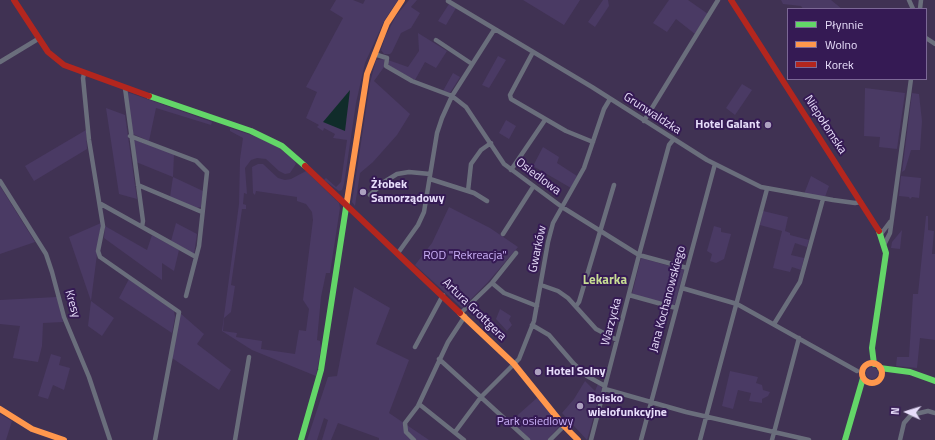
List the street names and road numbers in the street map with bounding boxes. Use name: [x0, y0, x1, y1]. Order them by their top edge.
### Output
street label: Grunwaldzka: [621, 90, 683, 138]
street label: Niepołomska: [801, 93, 849, 157]
street label: Osiedlowa: [513, 155, 563, 199]
street label: Gwarków: [526, 224, 550, 274]
street label: Jana Kochanowskiego: [647, 244, 689, 354]
street label: Artura Grottgera: [439, 276, 509, 344]
street label: Kresy: [61, 288, 83, 320]
street label: Warzycka: [599, 297, 625, 347]

